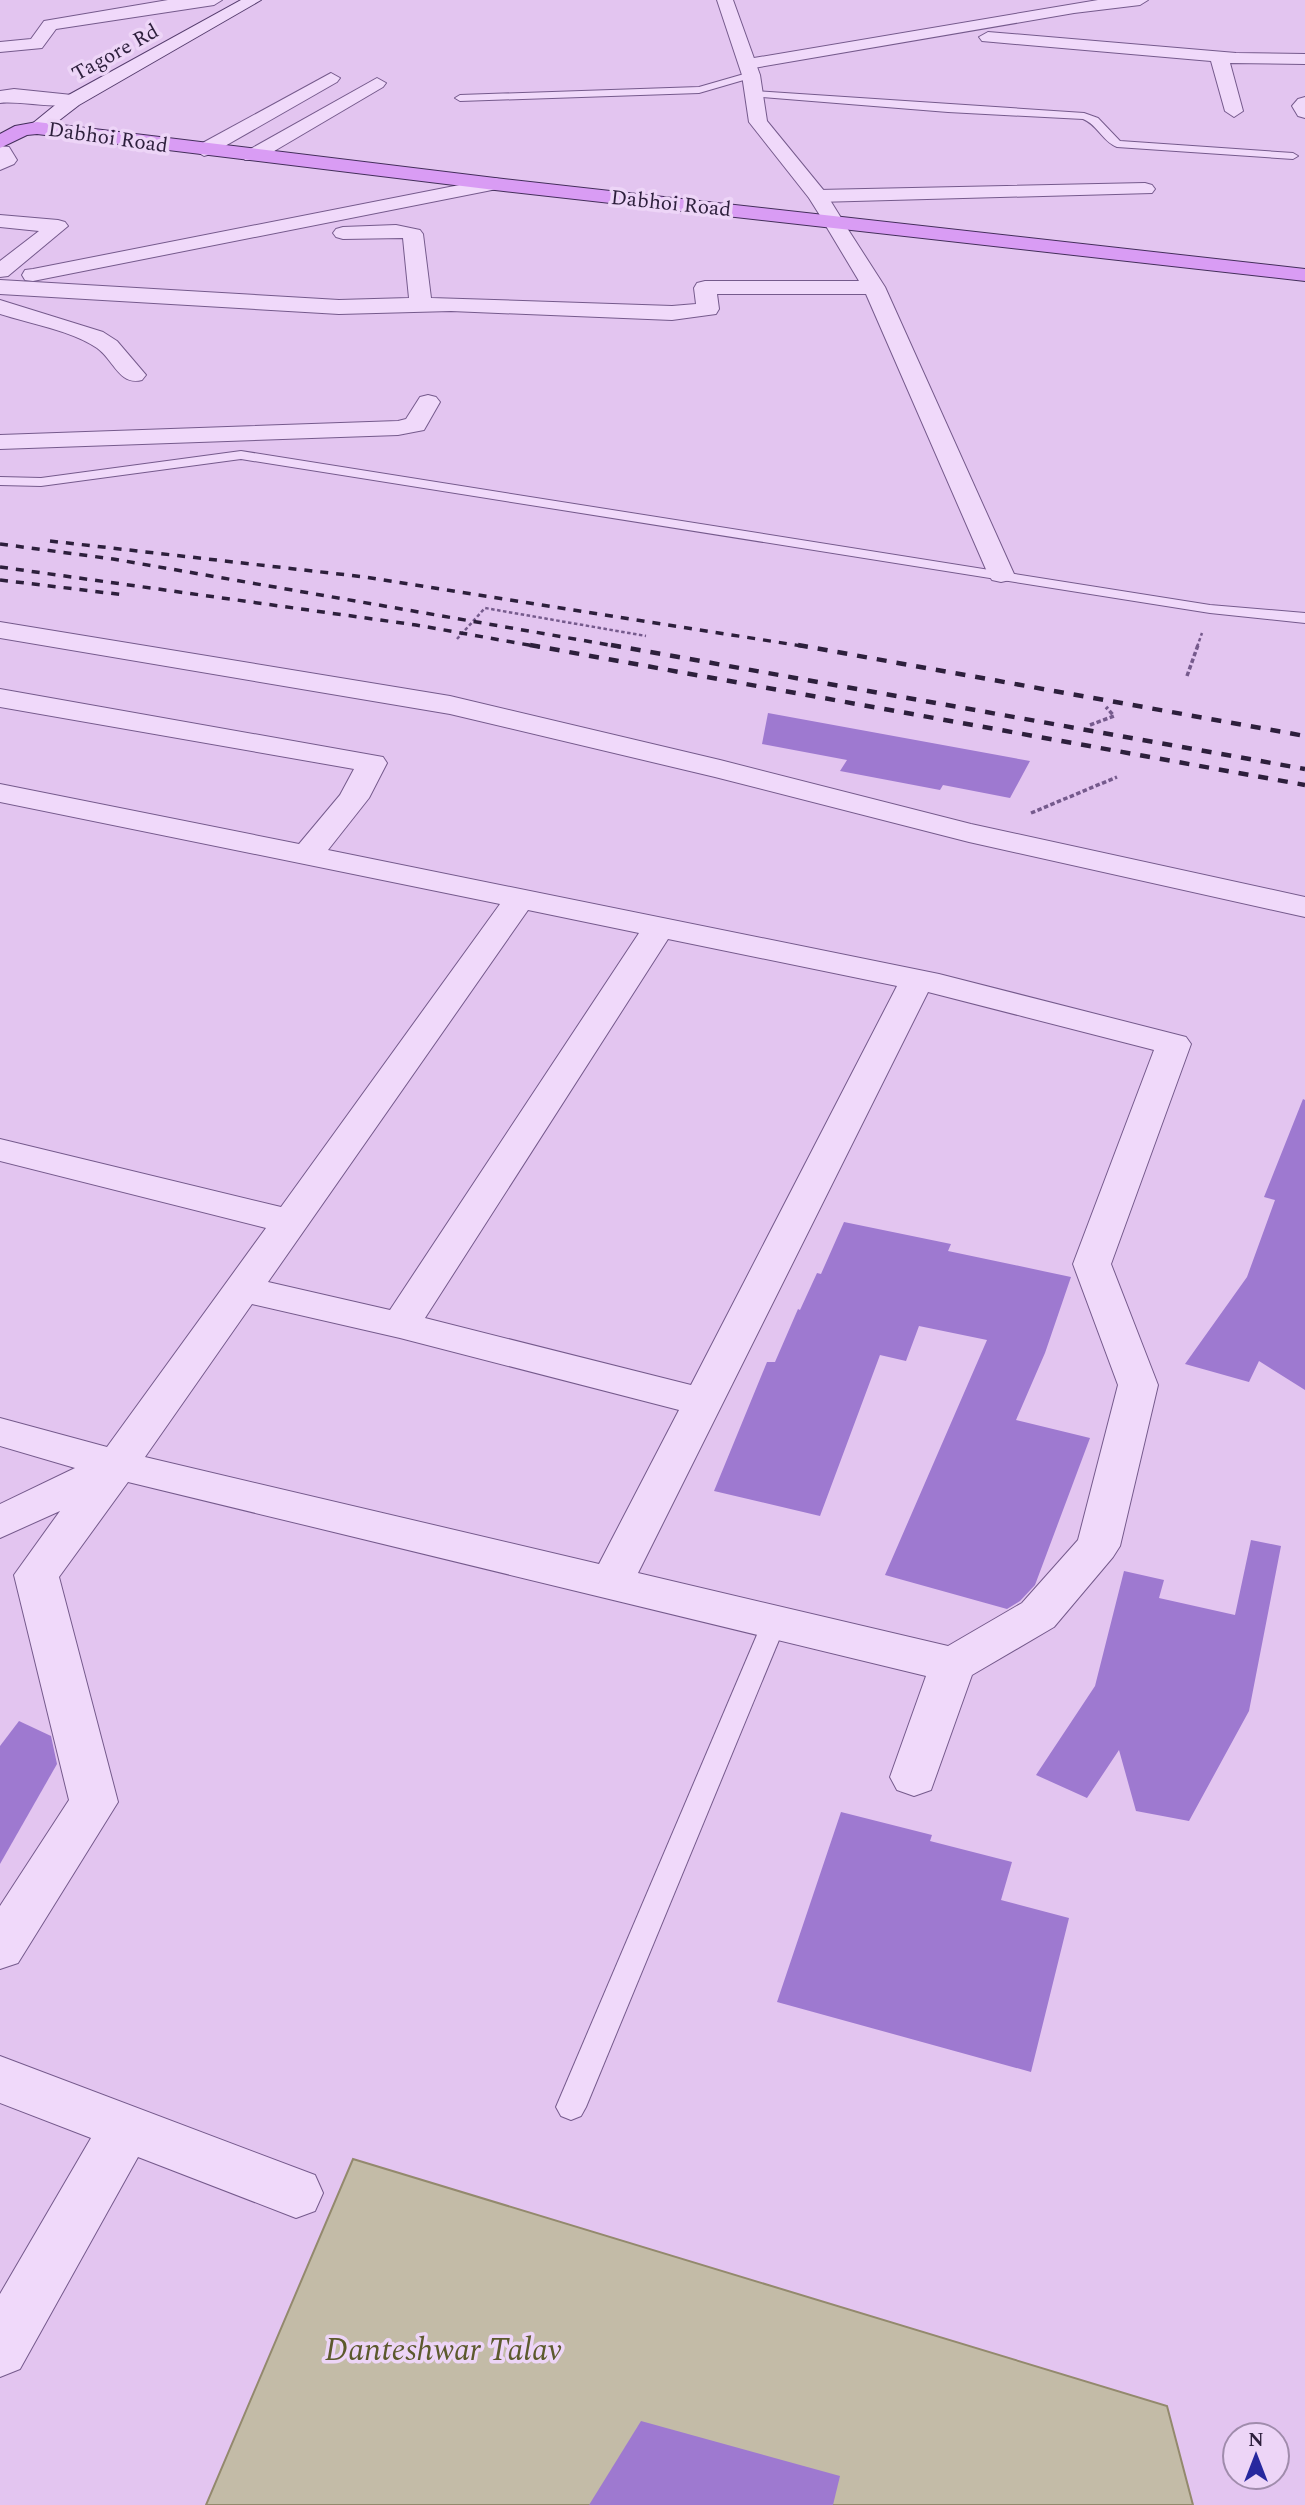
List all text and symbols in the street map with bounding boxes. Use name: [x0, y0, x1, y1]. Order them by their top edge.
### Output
street label: Tagore Rd: [66, 16, 165, 90]
street label: Dabhoi Road: [46, 114, 170, 162]
street label: Dabhoi Road: [609, 182, 733, 226]
water label: Danteshwar Talav: [325, 2326, 562, 2375]
north arrow: [1221, 2421, 1291, 2491]
text: N: [1248, 2426, 1264, 2455]

